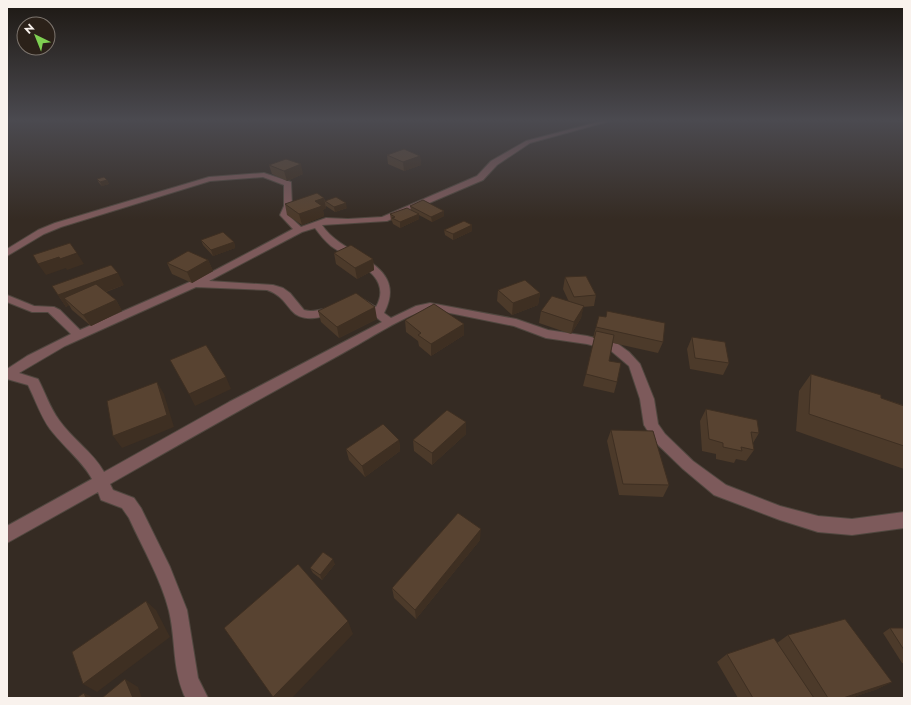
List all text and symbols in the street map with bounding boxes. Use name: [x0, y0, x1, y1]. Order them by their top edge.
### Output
north arrow: [16, 16, 56, 56]
text: N: [21, 20, 38, 38]

